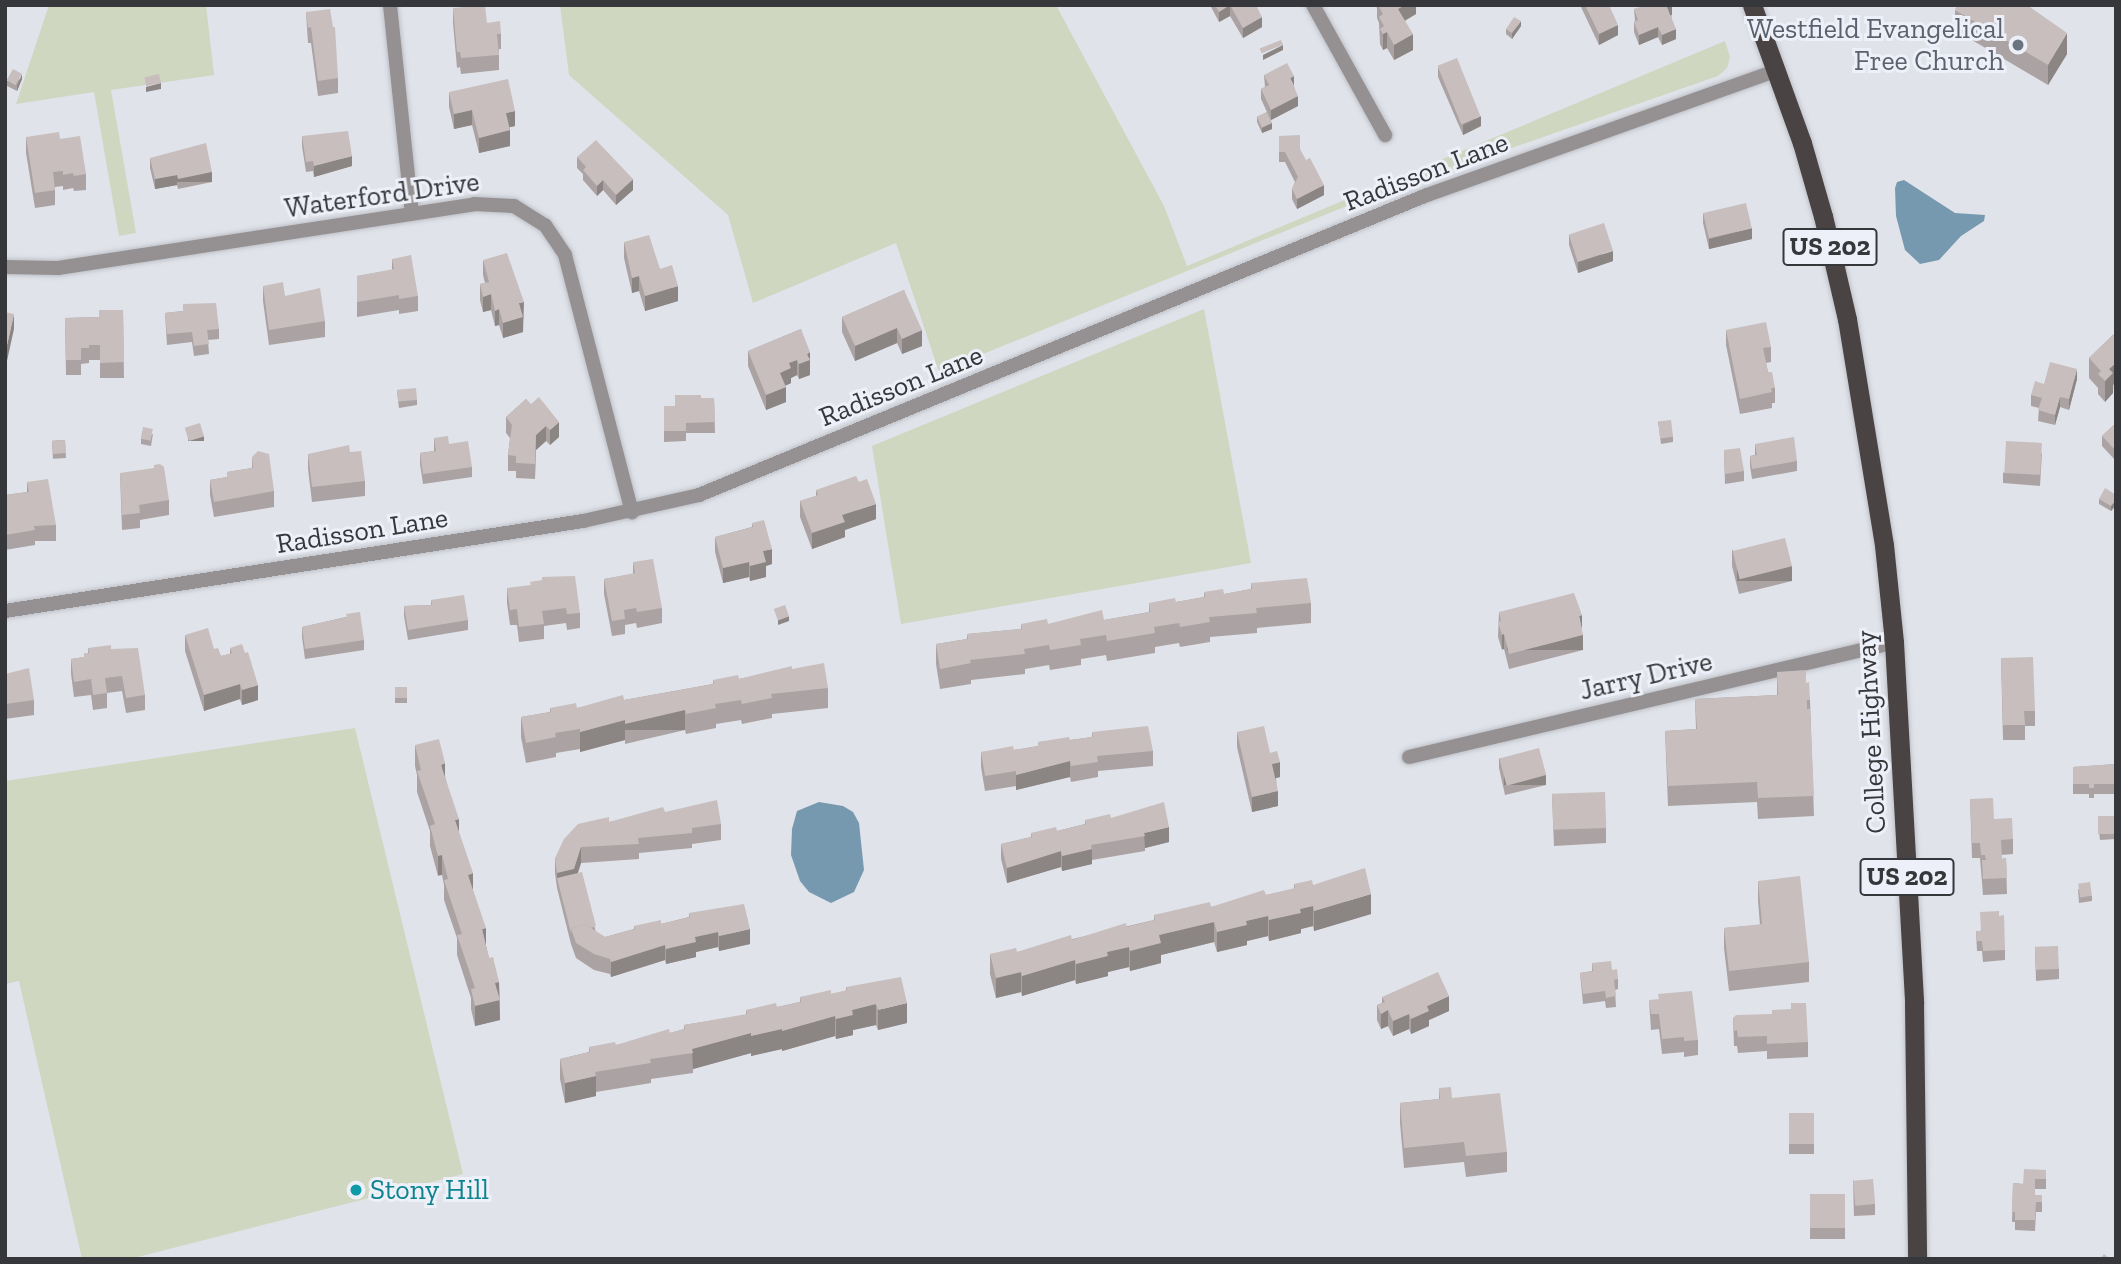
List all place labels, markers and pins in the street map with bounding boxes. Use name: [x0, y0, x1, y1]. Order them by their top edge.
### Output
place label: Westfield Evangelical Free Church: [1747, 12, 2004, 78]
marker: Westfield Evangelical Free Church: [2010, 37, 2026, 53]
place label: Stony Hill: [370, 1173, 490, 1207]
marker: Stony Hill: [348, 1182, 364, 1198]

